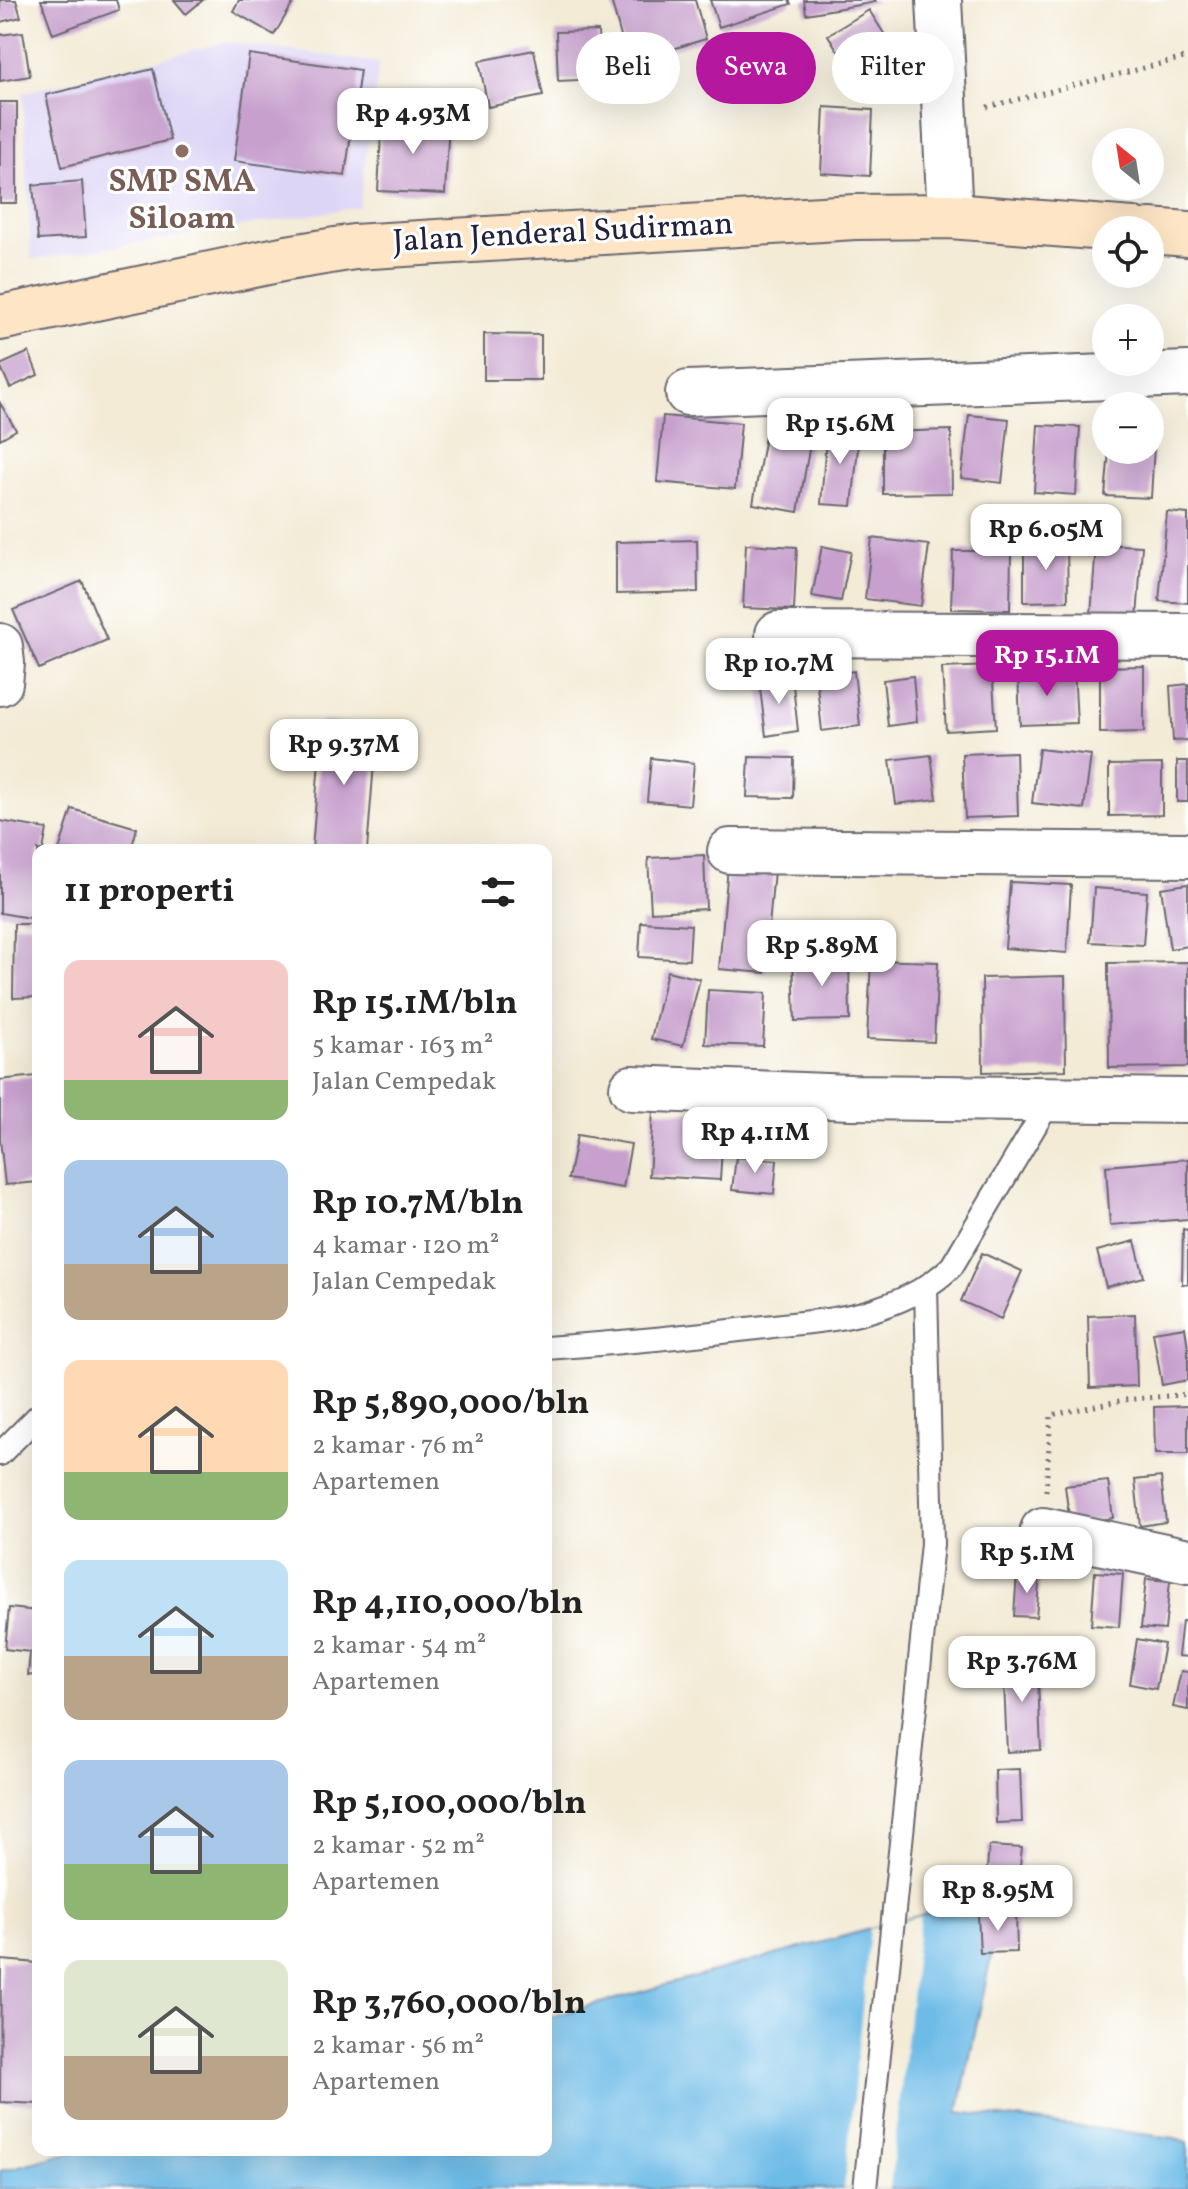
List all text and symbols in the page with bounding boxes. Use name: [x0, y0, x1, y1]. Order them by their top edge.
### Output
chip: Beli: [576, 32, 680, 104]
chip: Sewa: [696, 32, 816, 104]
chip: Filter: [832, 32, 954, 104]
pin: Rp 4.93M: [330, 88, 496, 156]
text: Rp 4.93M: [355, 96, 471, 132]
north arrow: [1092, 128, 1164, 200]
map controls: [1092, 128, 1164, 464]
marker: SMP SMA Siloam: [173, 142, 191, 160]
place label: SMP SMA Siloam: [108, 161, 256, 242]
street label: Jalan Jenderal Sudirman: [392, 203, 734, 265]
button: locate: [1092, 216, 1164, 288]
button: +: [1092, 304, 1164, 376]
button: −: [1092, 392, 1164, 464]
pin: Rp 15.6M: [757, 398, 923, 466]
text: Rp 15.6M: [785, 406, 895, 442]
pin: Rp 6.05M: [963, 504, 1129, 572]
text: Rp 6.05M: [988, 512, 1104, 548]
pin: Rp 15.1M: [964, 630, 1130, 698]
pin: Rp 10.7M: [696, 638, 862, 706]
text: Rp 15.1M: [994, 638, 1100, 674]
text: Rp 10.7M: [724, 646, 834, 682]
pin: Rp 9.37M: [261, 719, 427, 787]
text: Rp 9.37M: [288, 727, 400, 763]
text: 11 properti: [64, 869, 234, 916]
icon: filters: [476, 870, 520, 914]
pin: Rp 5.89M: [739, 920, 905, 988]
text: Rp 5.89M: [765, 928, 879, 964]
text: Rp 15.1M/bln: [312, 981, 518, 1028]
icon: home: [128, 992, 224, 1088]
text: 5 kamar · 163 m²: [312, 1028, 493, 1064]
text: Jalan Cempedak: [312, 1064, 496, 1100]
pin: Rp 4.11M: [672, 1107, 838, 1175]
text: Rp 4.11M: [700, 1115, 810, 1151]
text: Rp 10.7M/bln: [312, 1181, 524, 1228]
icon: home: [128, 1192, 224, 1288]
text: 4 kamar · 120 m²: [312, 1228, 499, 1264]
text: Jalan Cempedak: [312, 1264, 496, 1300]
text: Rp 5,890,000/bln: [312, 1381, 589, 1428]
icon: home: [128, 1392, 224, 1488]
text: 2 kamar · 76 m²: [312, 1428, 484, 1464]
text: Apartemen: [312, 1464, 440, 1500]
pin: Rp 5.1M: [953, 1527, 1101, 1595]
text: Rp 5.1M: [979, 1535, 1075, 1571]
text: Rp 4,110,000/bln: [312, 1581, 583, 1628]
icon: home: [128, 1592, 224, 1688]
text: 2 kamar · 54 m²: [312, 1628, 487, 1664]
pin: Rp 3.76M: [939, 1636, 1105, 1704]
text: Rp 3.76M: [966, 1644, 1078, 1680]
text: Apartemen: [312, 1664, 440, 1700]
text: Rp 5,100,000/bln: [312, 1781, 587, 1828]
icon: home: [128, 1792, 224, 1888]
text: 2 kamar · 52 m²: [312, 1828, 485, 1864]
text: Apartemen: [312, 1864, 440, 1900]
pin: Rp 8.95M: [915, 1865, 1081, 1933]
text: Rp 8.95M: [942, 1873, 1054, 1909]
text: Rp 3,760,000/bln: [312, 1981, 586, 2028]
icon: home: [128, 1992, 224, 2088]
text: 2 kamar · 56 m²: [312, 2028, 484, 2064]
text: Apartemen: [312, 2064, 440, 2100]

